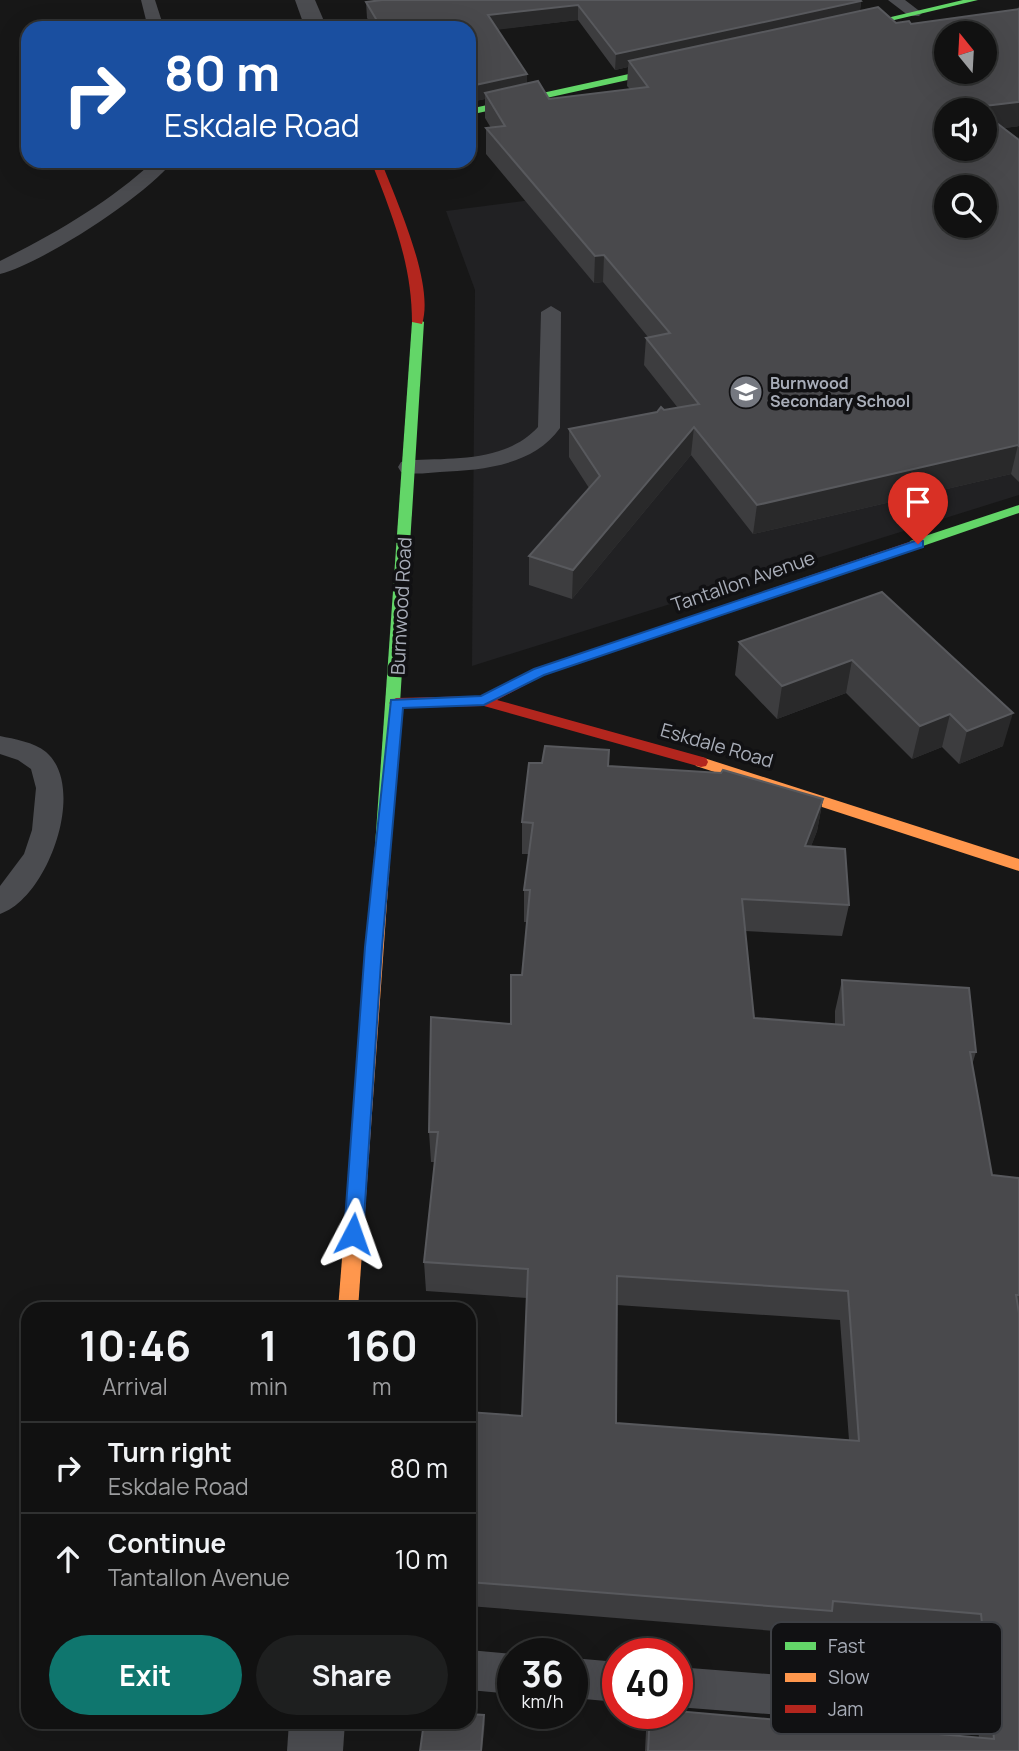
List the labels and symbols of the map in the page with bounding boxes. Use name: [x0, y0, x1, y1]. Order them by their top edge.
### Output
north arrow: [934, 21, 998, 84]
place label: Burnwood Secondary School: [770, 372, 910, 412]
school or university icon: Burnwood Secondary School: [727, 373, 765, 411]
pin: [888, 472, 948, 544]
street label: Burnwood Road: [384, 536, 418, 676]
street label: Tantallon Avenue: [668, 544, 818, 618]
street label: Eskdale Road: [658, 716, 776, 774]
position arrow: [316, 1197, 390, 1271]
legend: [771, 1622, 1002, 1734]
text: Fast: [828, 1633, 865, 1659]
speed limit sign: 40: [602, 1638, 693, 1729]
text: Slow: [828, 1664, 870, 1690]
text: Jam: [828, 1696, 863, 1722]

